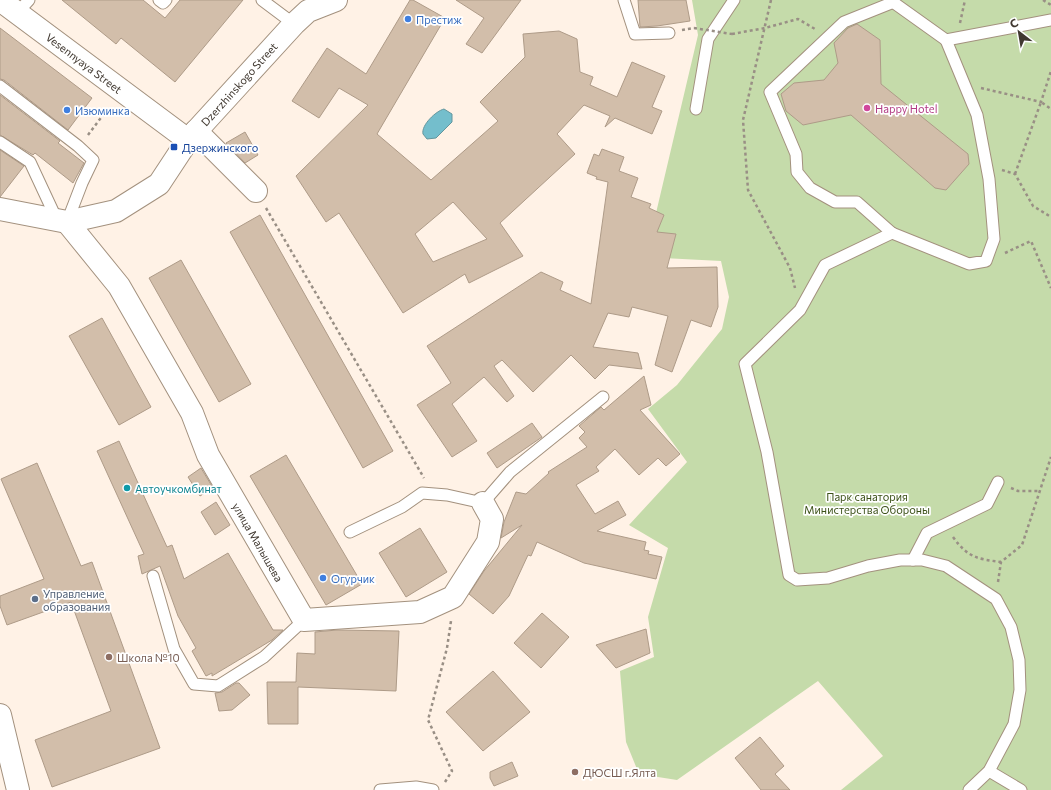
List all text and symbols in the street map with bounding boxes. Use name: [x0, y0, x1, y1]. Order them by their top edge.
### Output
north arrow: [999, 12, 1039, 52]
place label: Престиж: [416, 13, 462, 26]
marker: Престиж: [403, 14, 413, 24]
text: С: [1007, 15, 1021, 31]
street label: Vesennyaya Street: [44, 30, 125, 96]
street label: Dzerzhinskogo Street: [198, 39, 280, 128]
place label: Happy Hotel: [875, 102, 937, 115]
marker: Happy Hotel: [862, 103, 872, 113]
place label: Изюминка: [75, 104, 130, 117]
marker: Изюминка: [62, 105, 72, 115]
place label: Дзержинского: [182, 141, 259, 154]
marker: Дзержинского: [169, 142, 179, 152]
place label: Автоучкомбинат: [135, 482, 222, 495]
marker: Автоучкомбинат: [122, 483, 132, 493]
park label: Парк санатория Министерства Обороны: [804, 490, 930, 516]
street label: улица Малышева: [230, 500, 286, 584]
place label: Огурчик: [331, 572, 375, 585]
marker: Огурчик: [318, 573, 328, 583]
place label: Управление образования: [43, 587, 110, 613]
marker: Управление образования: [30, 594, 40, 604]
place label: Школа №10: [117, 651, 180, 664]
marker: Школа №10: [104, 652, 114, 662]
place label: ДЮСШ г.Ялта: [583, 766, 656, 779]
marker: ДЮСШ г.Ялта: [570, 767, 580, 777]

